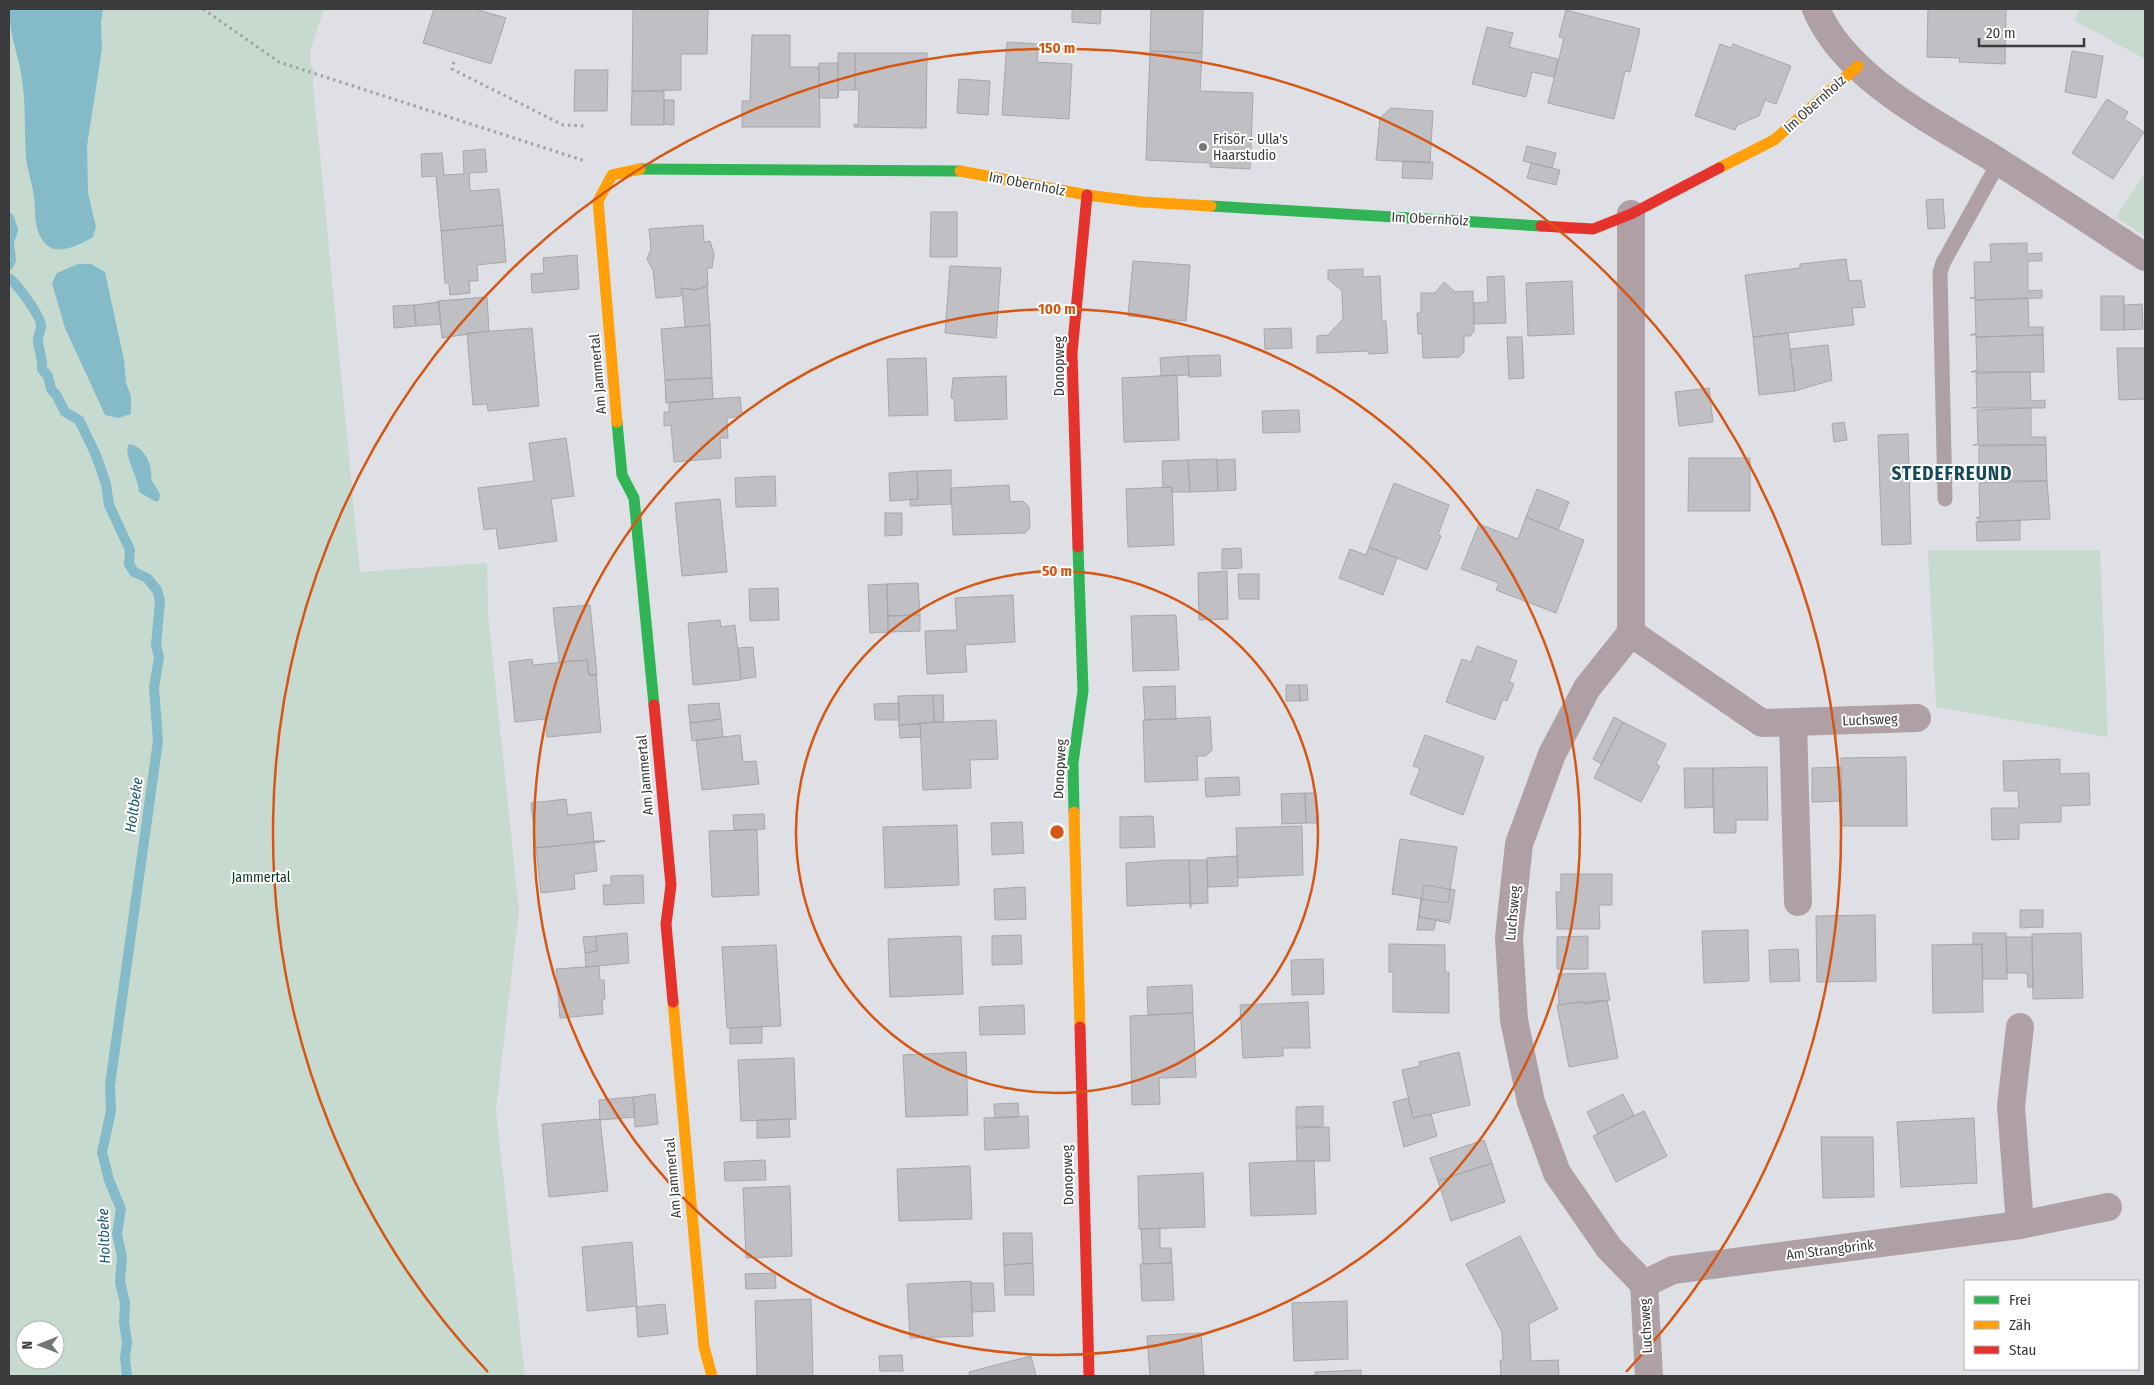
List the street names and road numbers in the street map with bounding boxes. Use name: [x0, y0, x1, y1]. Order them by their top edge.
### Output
street label: Im Obernholz: [1781, 72, 1850, 136]
street label: Im Obernholz: [987, 168, 1067, 200]
street label: Im Obernholz: [1391, 208, 1469, 230]
street label: Am Jammertal: [586, 333, 610, 415]
street label: Donopweg: [1051, 335, 1068, 396]
street label: Luchsweg: [1842, 711, 1898, 729]
street label: Am Jammertal: [633, 734, 657, 816]
street label: Donopweg: [1050, 738, 1070, 800]
street label: Luchsweg: [1502, 884, 1524, 941]
street label: Am Jammertal: [661, 1137, 685, 1219]
street label: Donopweg: [1058, 1144, 1078, 1205]
street label: Am Strangbrink: [1785, 1236, 1875, 1264]
street label: Luchsweg: [1636, 1298, 1656, 1354]

